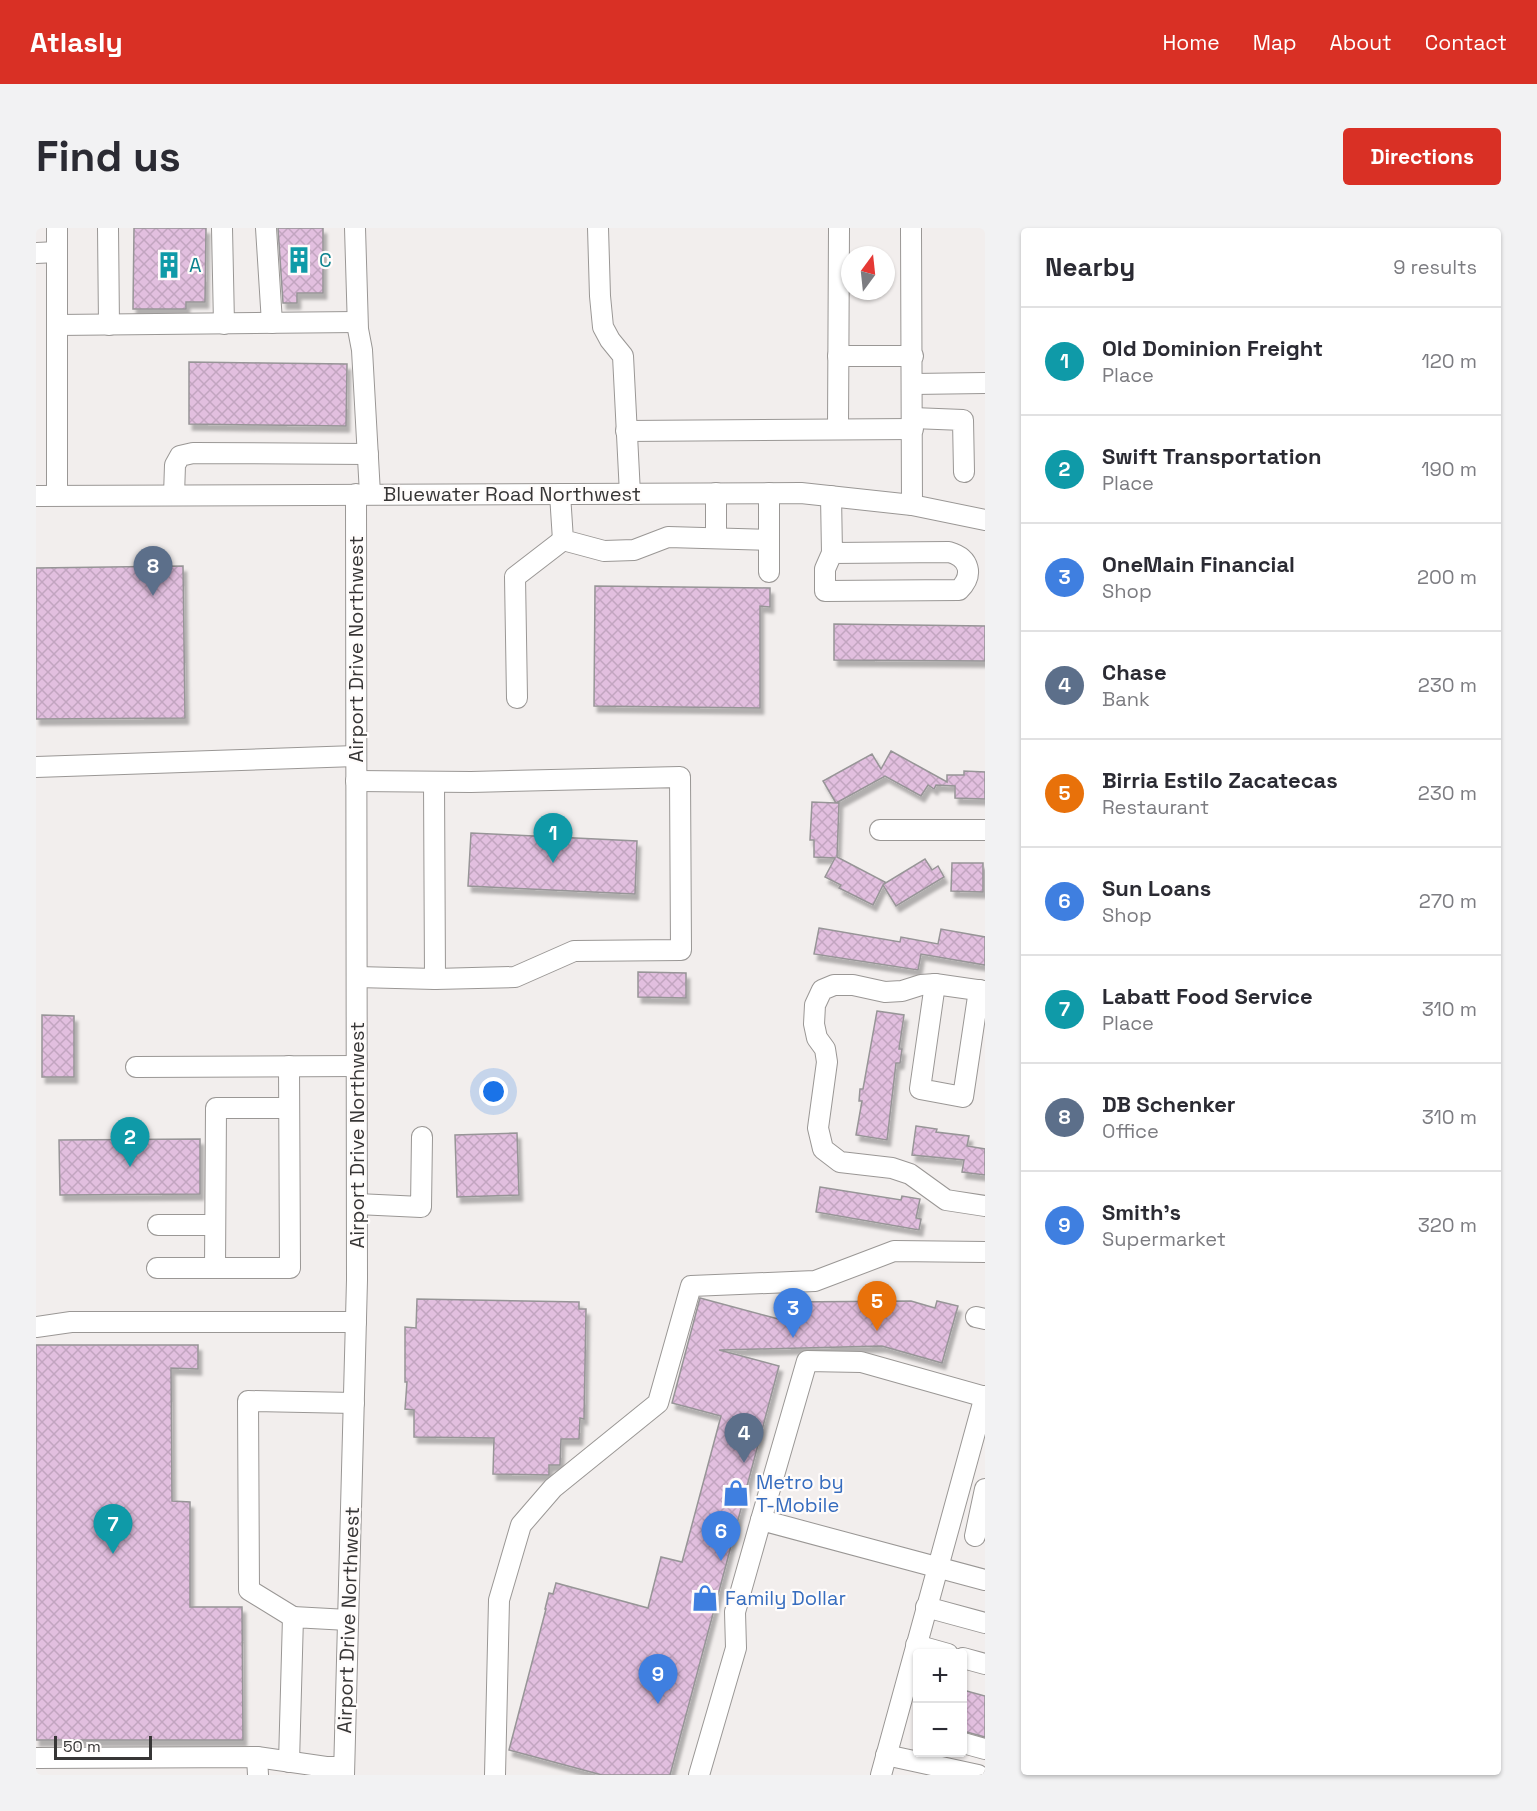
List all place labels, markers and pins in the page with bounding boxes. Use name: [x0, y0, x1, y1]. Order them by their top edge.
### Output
building icon: C: [284, 245, 314, 275]
place label: C: [319, 247, 332, 273]
building icon: A: [154, 250, 184, 280]
place label: A: [189, 252, 202, 278]
pin: 8: [134, 546, 172, 596]
pin: 1: [534, 814, 572, 863]
pin: 2: [110, 1118, 149, 1167]
pin: 5: [858, 1282, 896, 1331]
pin: 3: [774, 1288, 813, 1338]
pin: 4: [724, 1414, 764, 1463]
place label: Metro by T-Mobile: [756, 1469, 844, 1518]
shop icon: Metro by T-Mobile: [721, 1478, 751, 1508]
pin: 7: [94, 1504, 133, 1554]
pin: 6: [702, 1512, 740, 1561]
shop icon: Family Dollar: [690, 1583, 720, 1613]
place label: Family Dollar: [725, 1585, 846, 1611]
pin: 9: [638, 1654, 678, 1704]

